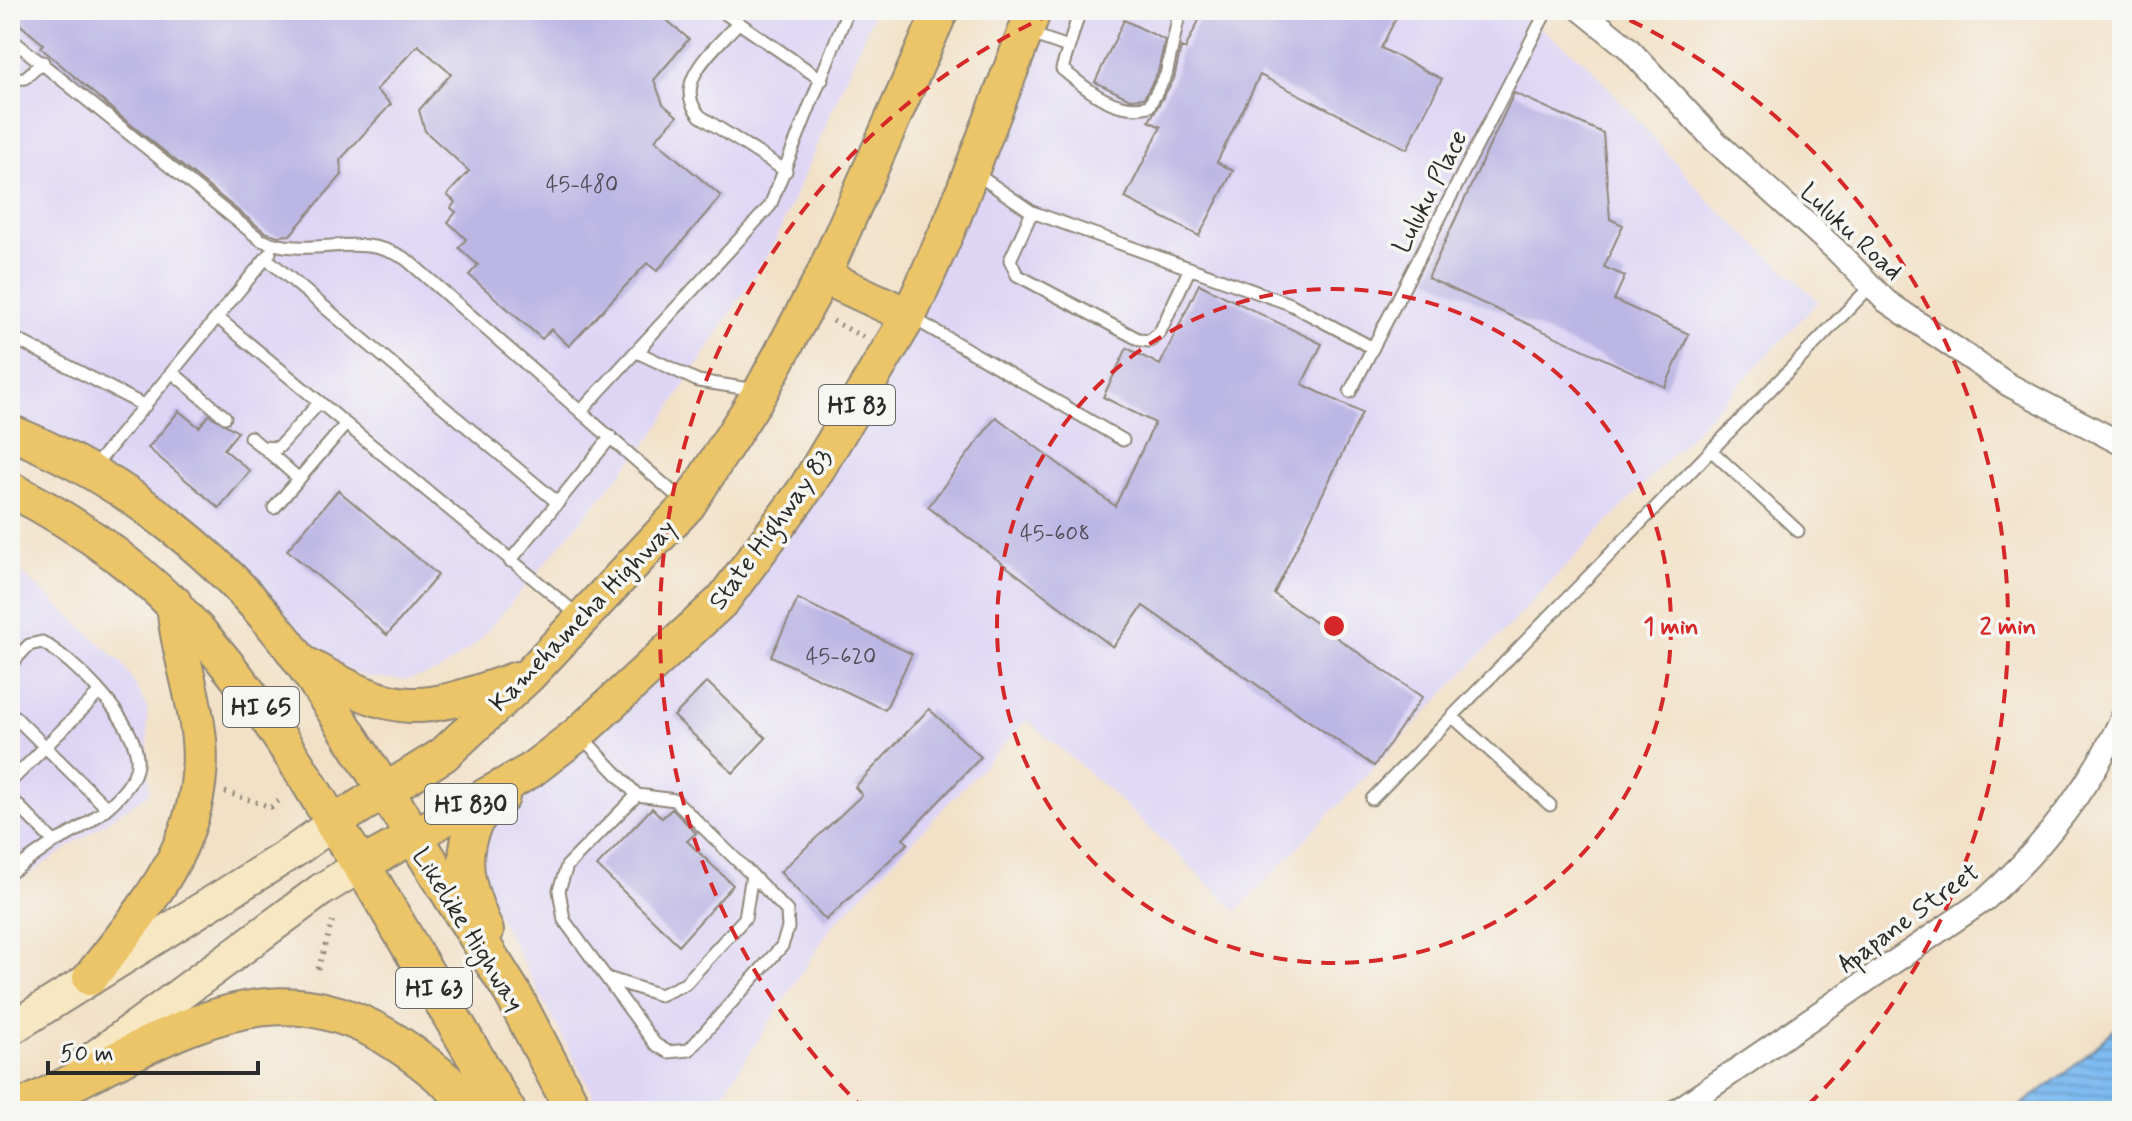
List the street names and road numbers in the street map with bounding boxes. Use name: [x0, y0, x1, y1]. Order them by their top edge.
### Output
street label: Luluku Place: [1385, 125, 1476, 259]
street label: Luluku Road: [1792, 176, 1909, 289]
road number: HI 83: [819, 385, 895, 425]
street label: State Highway 83: [702, 443, 844, 619]
street label: Kamehameha Highway: [483, 513, 684, 720]
road number: HI 65: [223, 687, 299, 727]
road number: HI 830: [425, 784, 517, 824]
street label: Likelike Highway: [402, 842, 531, 1019]
street label: Apapane Street: [1832, 856, 1988, 984]
road number: HI 63: [396, 968, 472, 1008]

